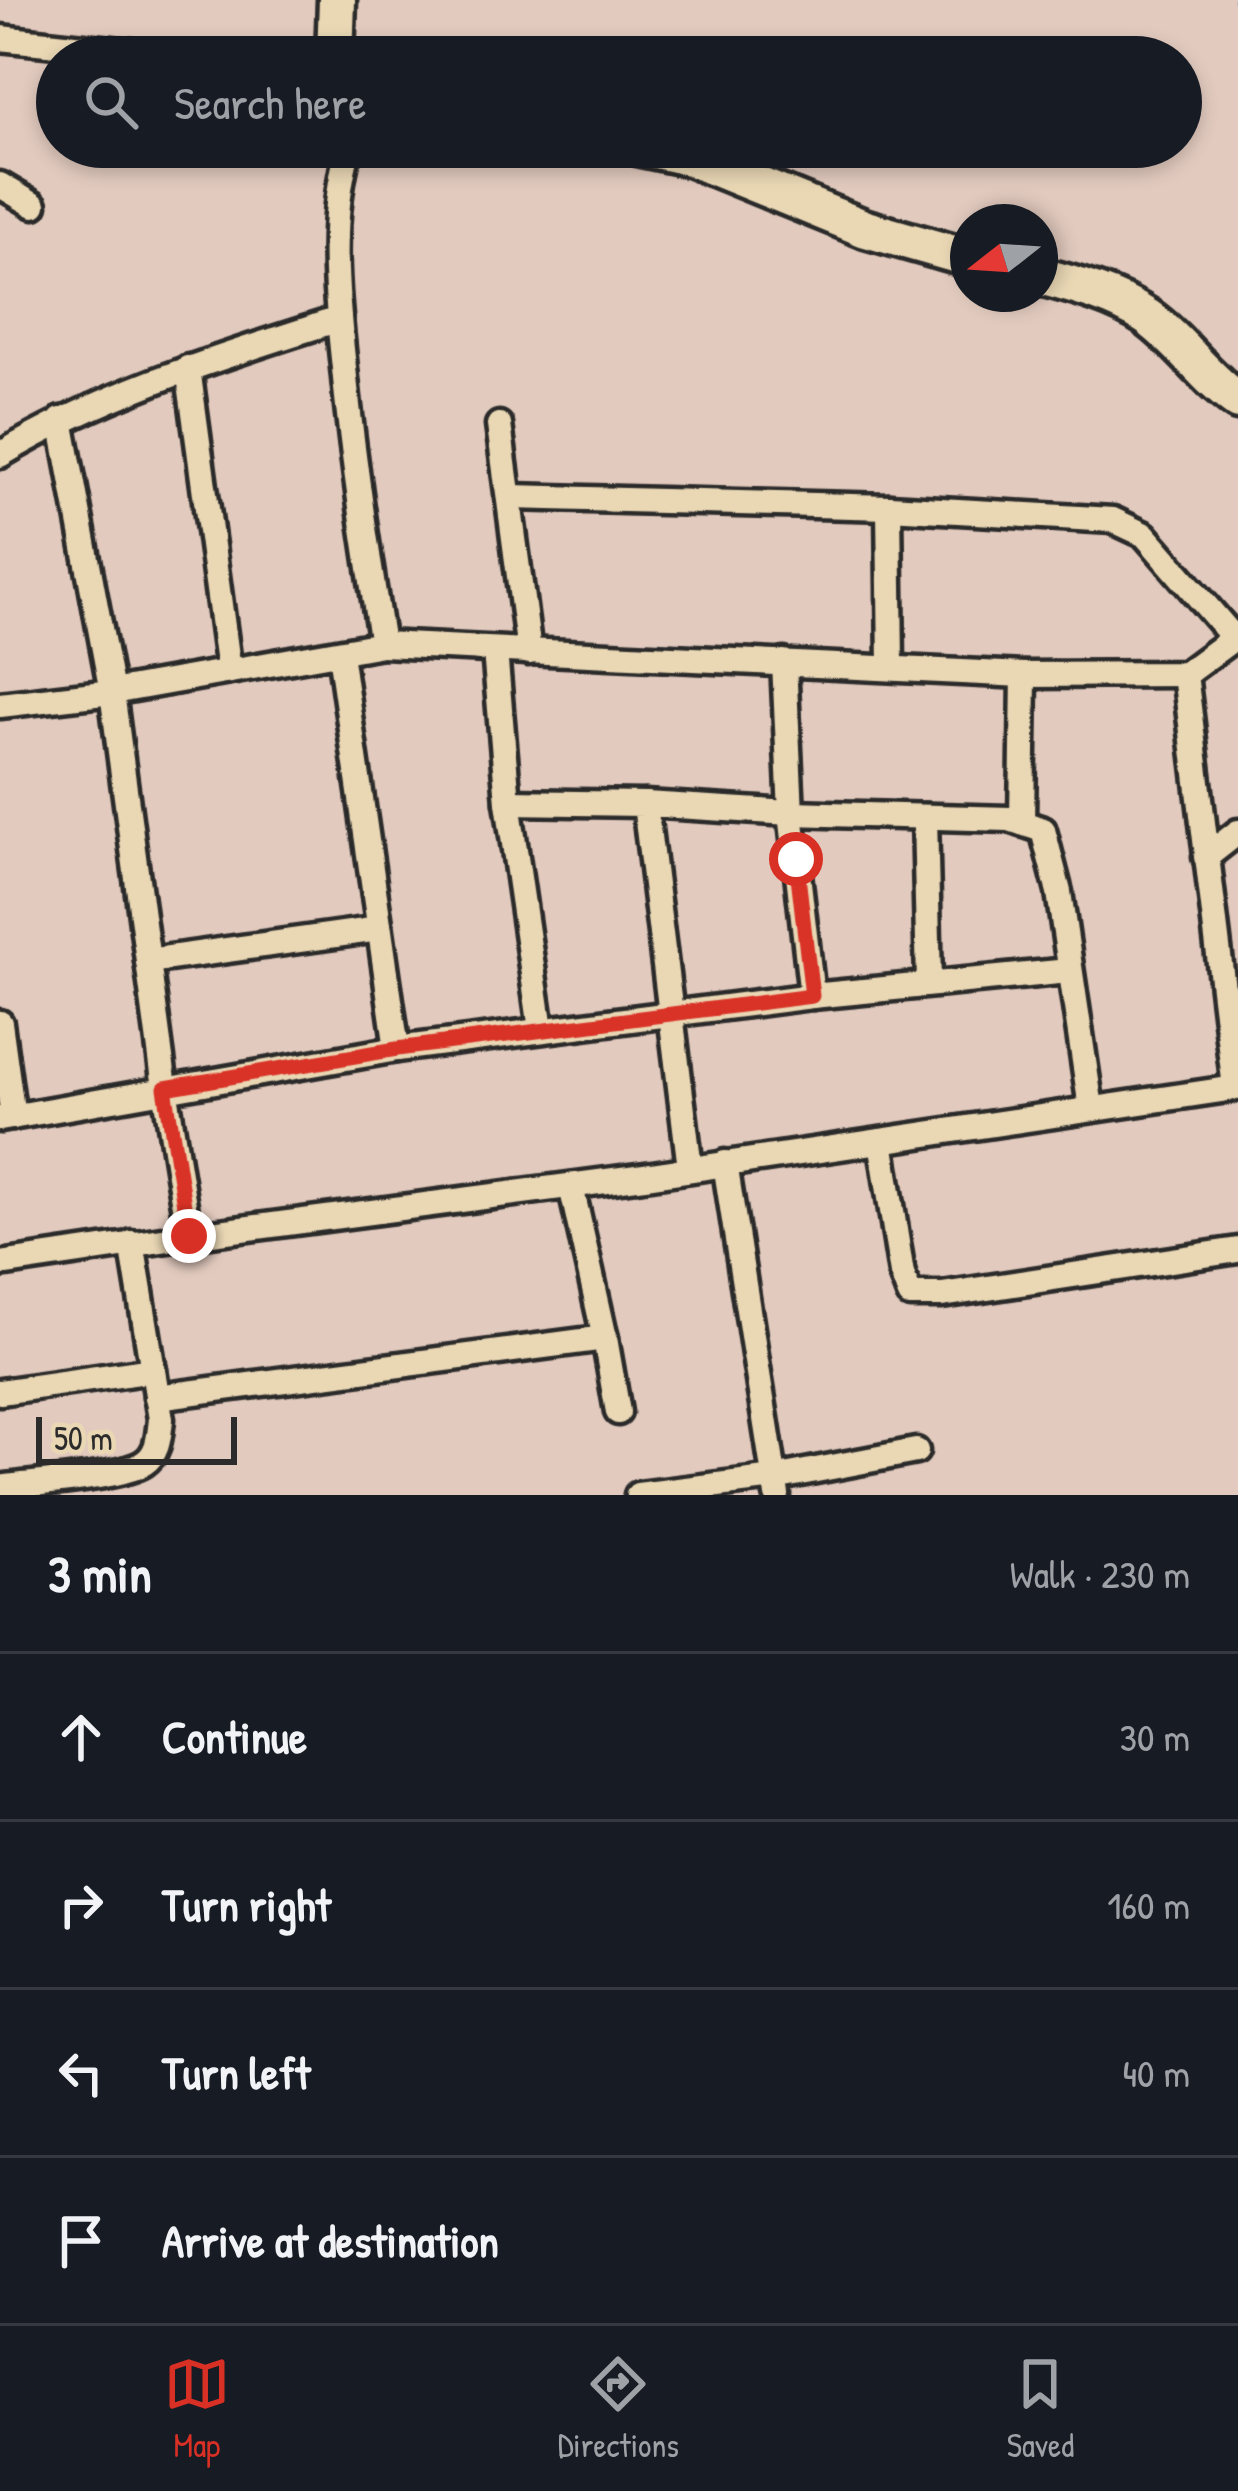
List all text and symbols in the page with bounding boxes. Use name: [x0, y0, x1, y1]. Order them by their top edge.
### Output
search box: [36, 36, 1202, 168]
icon: search: [78, 69, 144, 135]
text: Search here: [174, 72, 366, 133]
north arrow: [950, 204, 1058, 312]
route start: [769, 832, 823, 886]
route end: [162, 1209, 216, 1263]
scale bar: [36, 1411, 237, 1464]
text: 50 m: [54, 1416, 113, 1460]
text: 3 min: [48, 1539, 152, 1608]
text: Walk · 230 m: [1010, 1547, 1190, 1600]
icon: ahead: [48, 1704, 114, 1770]
text: Continue: [162, 1706, 307, 1767]
text: 30 m: [1120, 1710, 1190, 1763]
icon: right: [48, 1872, 114, 1938]
text: Turn right: [162, 1874, 331, 1935]
text: 160 m: [1107, 1878, 1190, 1931]
icon: left: [48, 2040, 114, 2106]
text: Turn left: [162, 2042, 311, 2103]
text: 40 m: [1122, 2046, 1190, 2099]
icon: arrive: [48, 2208, 114, 2274]
text: Arrive at destination: [162, 2210, 499, 2271]
tab: Map: [164, 2351, 230, 2467]
tab: Directions: [558, 2351, 679, 2467]
tab: Saved: [1007, 2351, 1074, 2467]

